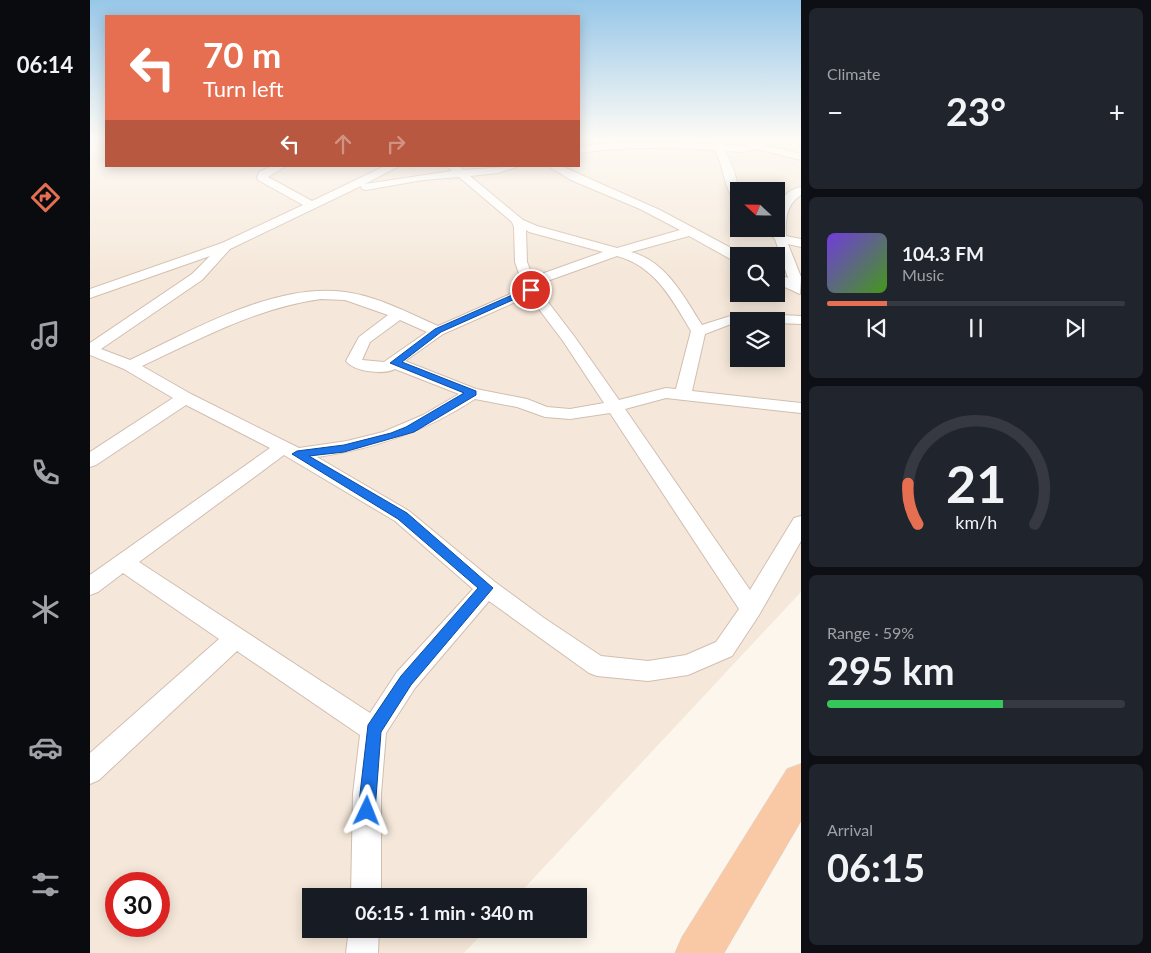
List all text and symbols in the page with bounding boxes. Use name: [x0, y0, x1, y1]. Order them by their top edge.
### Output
text: 70 m: [203, 33, 281, 75]
icon: left: [120, 35, 185, 100]
text: 06:14: [17, 51, 73, 78]
text: Climate: [827, 64, 880, 83]
text: Turn left: [203, 75, 284, 102]
text: 23°: [946, 88, 1006, 134]
text: −: [827, 95, 843, 129]
text: +: [1109, 95, 1125, 129]
icon: left: [276, 130, 304, 158]
icon: ahead: [329, 130, 357, 158]
icon: right: [382, 130, 410, 158]
icon: directions: [28, 180, 63, 215]
north arrow: [730, 182, 785, 238]
map controls: [730, 182, 785, 367]
text: 104.3 FM: [902, 242, 984, 265]
button: search: [730, 247, 785, 302]
text: Music: [902, 265, 944, 284]
pin: [510, 269, 552, 311]
icon: arrive: [517, 276, 545, 304]
button: layers: [730, 312, 785, 367]
icon: previous: [863, 314, 891, 342]
icon: pause: [962, 314, 990, 342]
icon: next: [1061, 314, 1089, 342]
icon: music: [28, 318, 63, 353]
text: 21: [946, 452, 1006, 514]
icon: phone: [28, 455, 63, 490]
text: km/h: [955, 511, 997, 533]
icon: climate: [28, 592, 63, 627]
text: Range · 59%: [827, 623, 914, 642]
text: 295 km: [827, 647, 955, 693]
icon: car: [28, 730, 63, 765]
position arrow: [340, 784, 392, 836]
text: Arrival: [827, 820, 873, 839]
text: 06:15: [827, 844, 925, 890]
icon: filters: [28, 867, 63, 902]
speed limit sign: 30: [105, 872, 170, 937]
text: 06:15 · 1 min · 340 m: [355, 901, 534, 924]

